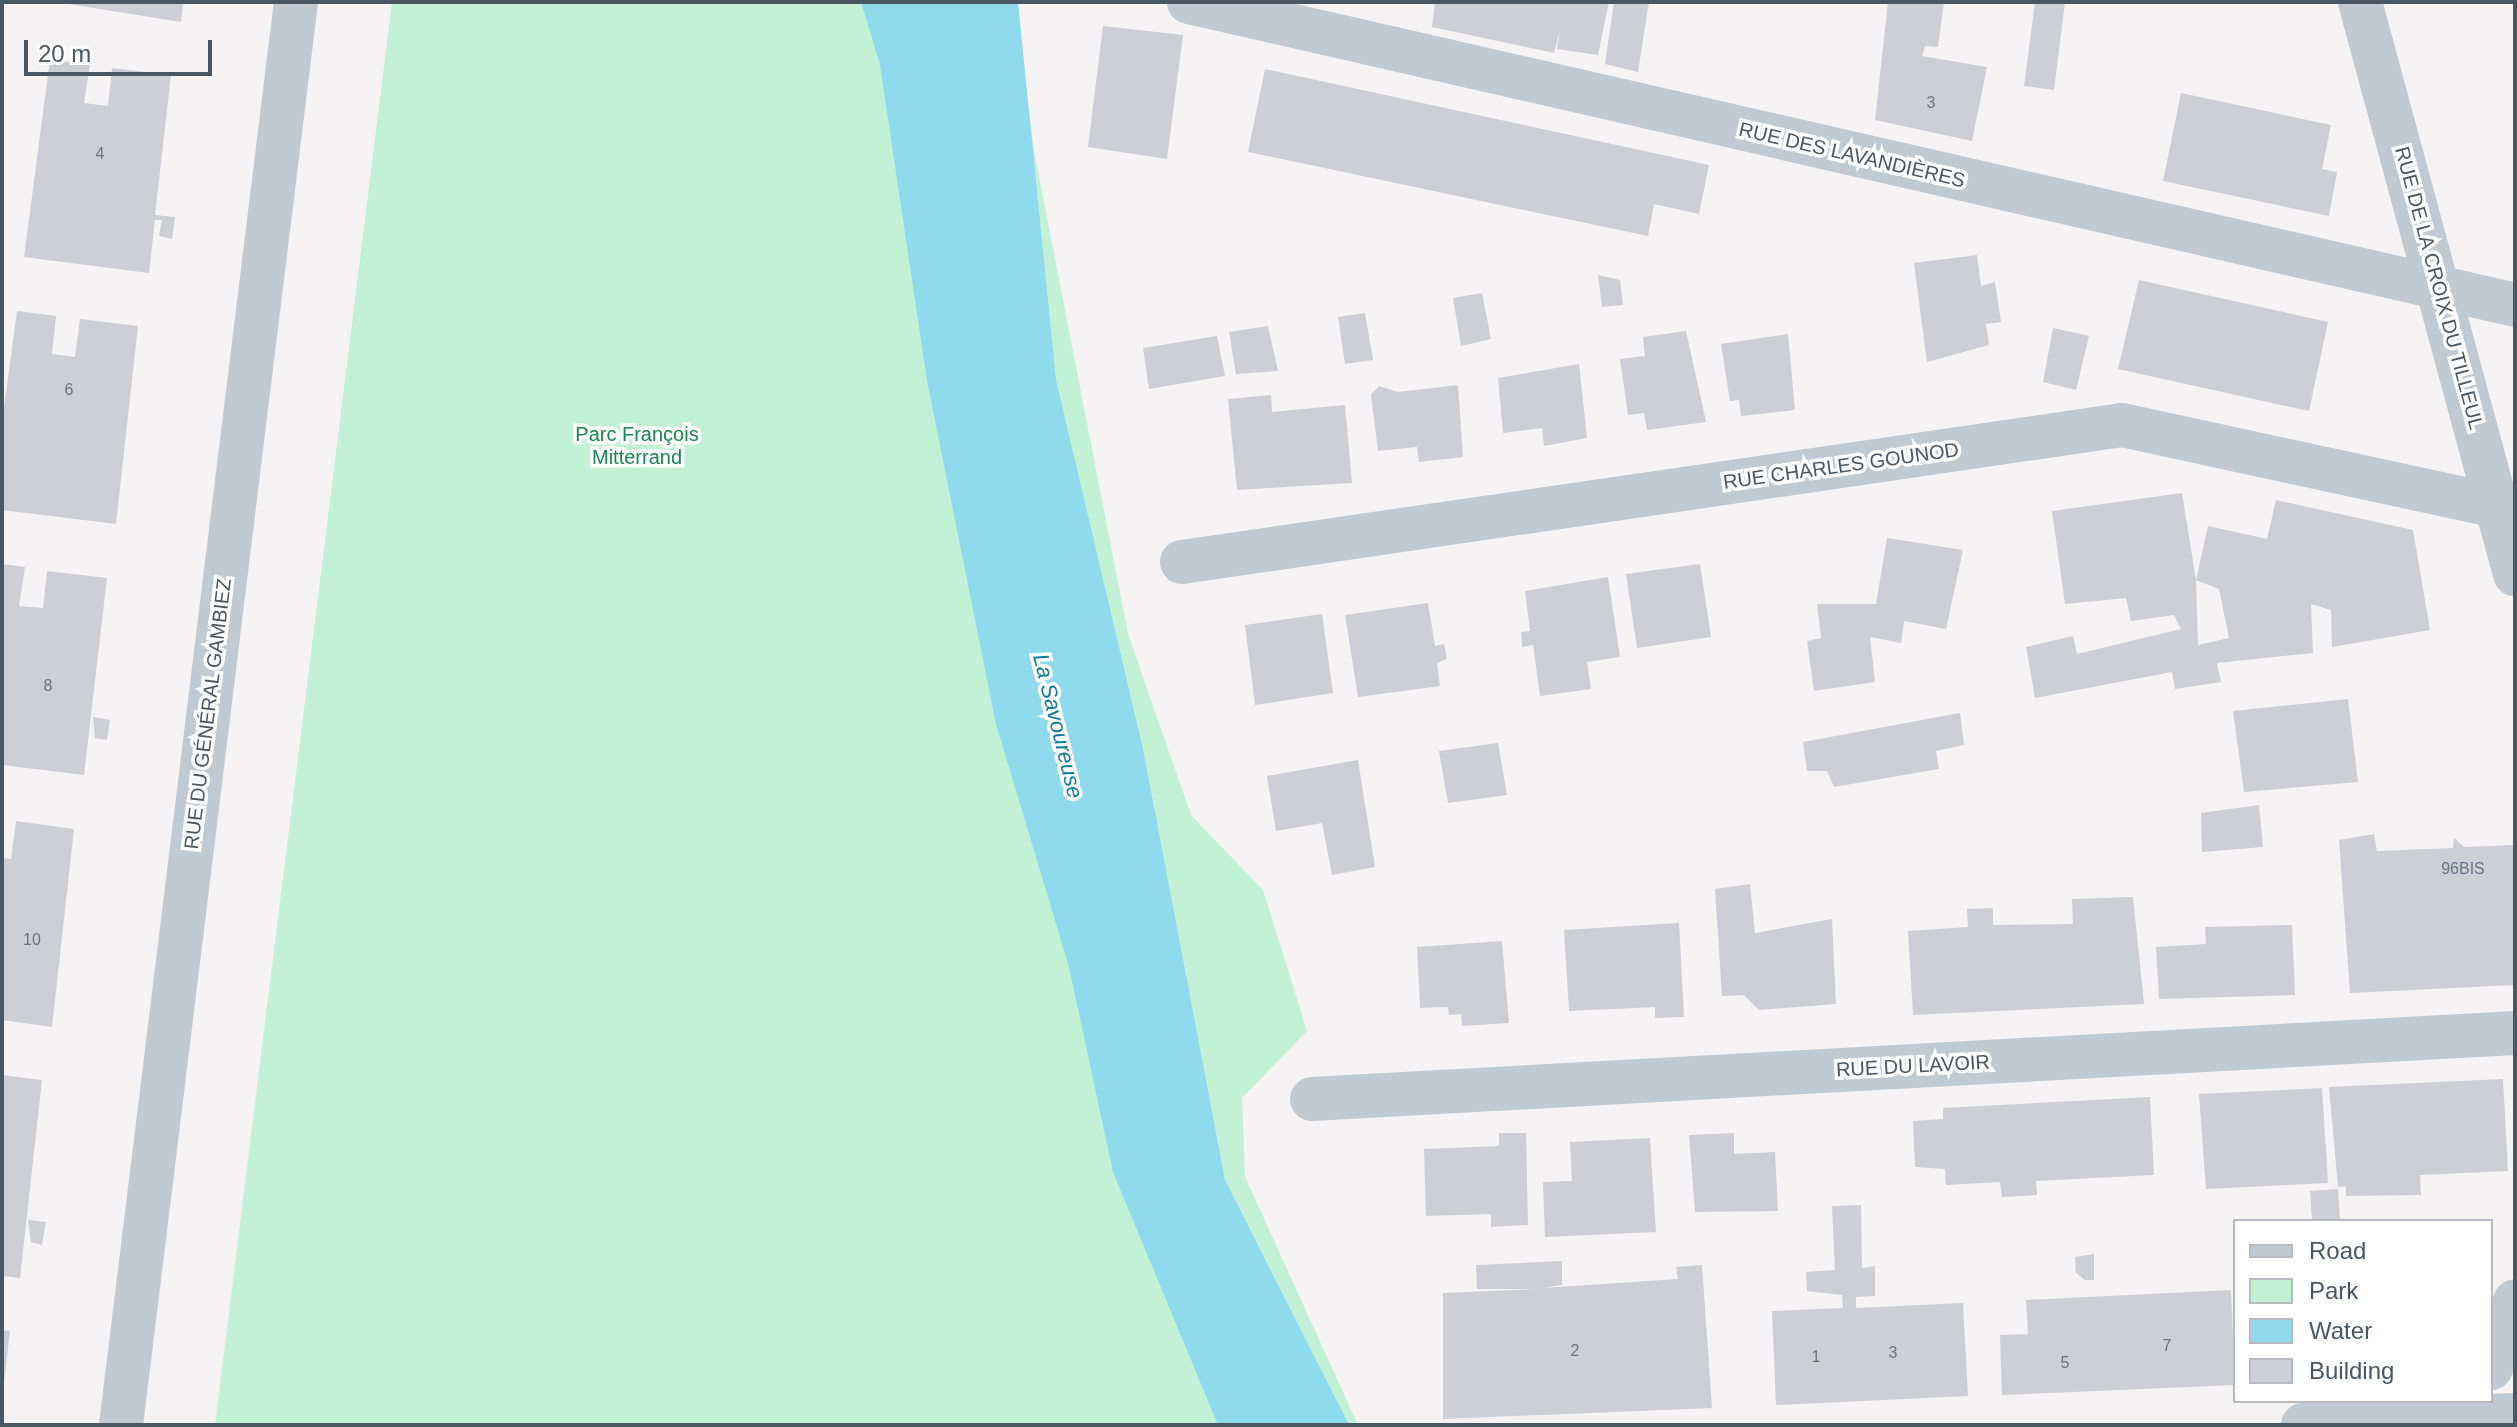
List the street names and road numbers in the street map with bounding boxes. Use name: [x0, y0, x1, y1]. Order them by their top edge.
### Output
street label: RUE DES LAVANDIÈRES: [1736, 117, 1968, 193]
street label: RUE DE LA CROIX DU TILLEUL: [2389, 143, 2489, 433]
street label: RUE CHARLES GOUNOD: [1722, 438, 1960, 494]
street label: RUE DU GÉNÉRAL GAMBIEZ: [179, 577, 237, 851]
street label: RUE DU LAVOIR: [1835, 1050, 1991, 1082]

